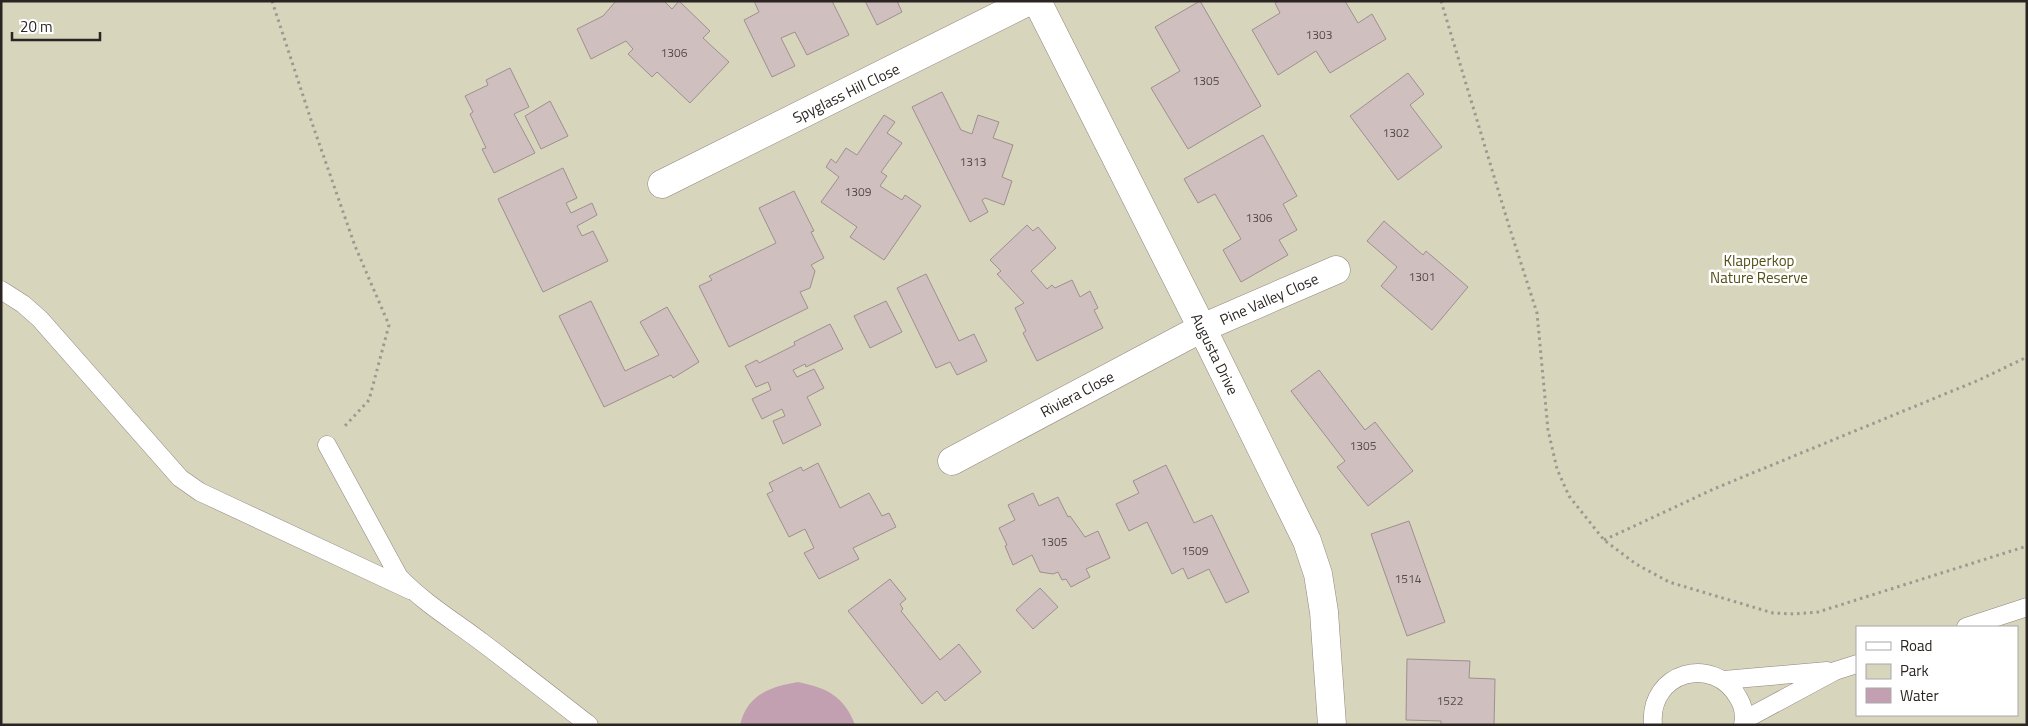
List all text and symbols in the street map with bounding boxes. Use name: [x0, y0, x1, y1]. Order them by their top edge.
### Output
scale bar: [12, 10, 100, 42]
text: 20 m: [20, 15, 53, 38]
house number: 1303: [1306, 25, 1332, 44]
house number: 1306: [661, 43, 688, 62]
street label: Spyglass Hill Close: [789, 57, 903, 129]
house number: 1305: [1193, 71, 1220, 90]
house number: 1302: [1383, 123, 1409, 142]
house number: 1313: [960, 152, 986, 171]
house number: 1309: [845, 182, 872, 201]
house number: 1306: [1246, 208, 1273, 227]
park label: Klapperkop Nature Reserve: [1710, 249, 1808, 289]
street label: Pine Valley Close: [1216, 267, 1322, 331]
house number: 1301: [1409, 267, 1435, 286]
street label: Augusta Drive: [1185, 309, 1245, 399]
street label: Riviera Close: [1036, 365, 1118, 423]
house number: 1305: [1350, 436, 1377, 455]
house number: 1305: [1041, 532, 1068, 551]
house number: 1509: [1182, 541, 1209, 560]
house number: 1514: [1395, 569, 1422, 588]
legend: [1856, 626, 2018, 716]
text: Road: [1900, 634, 1932, 657]
text: Park: [1900, 659, 1929, 682]
text: Water: [1900, 684, 1939, 707]
house number: 1522: [1437, 691, 1463, 710]

